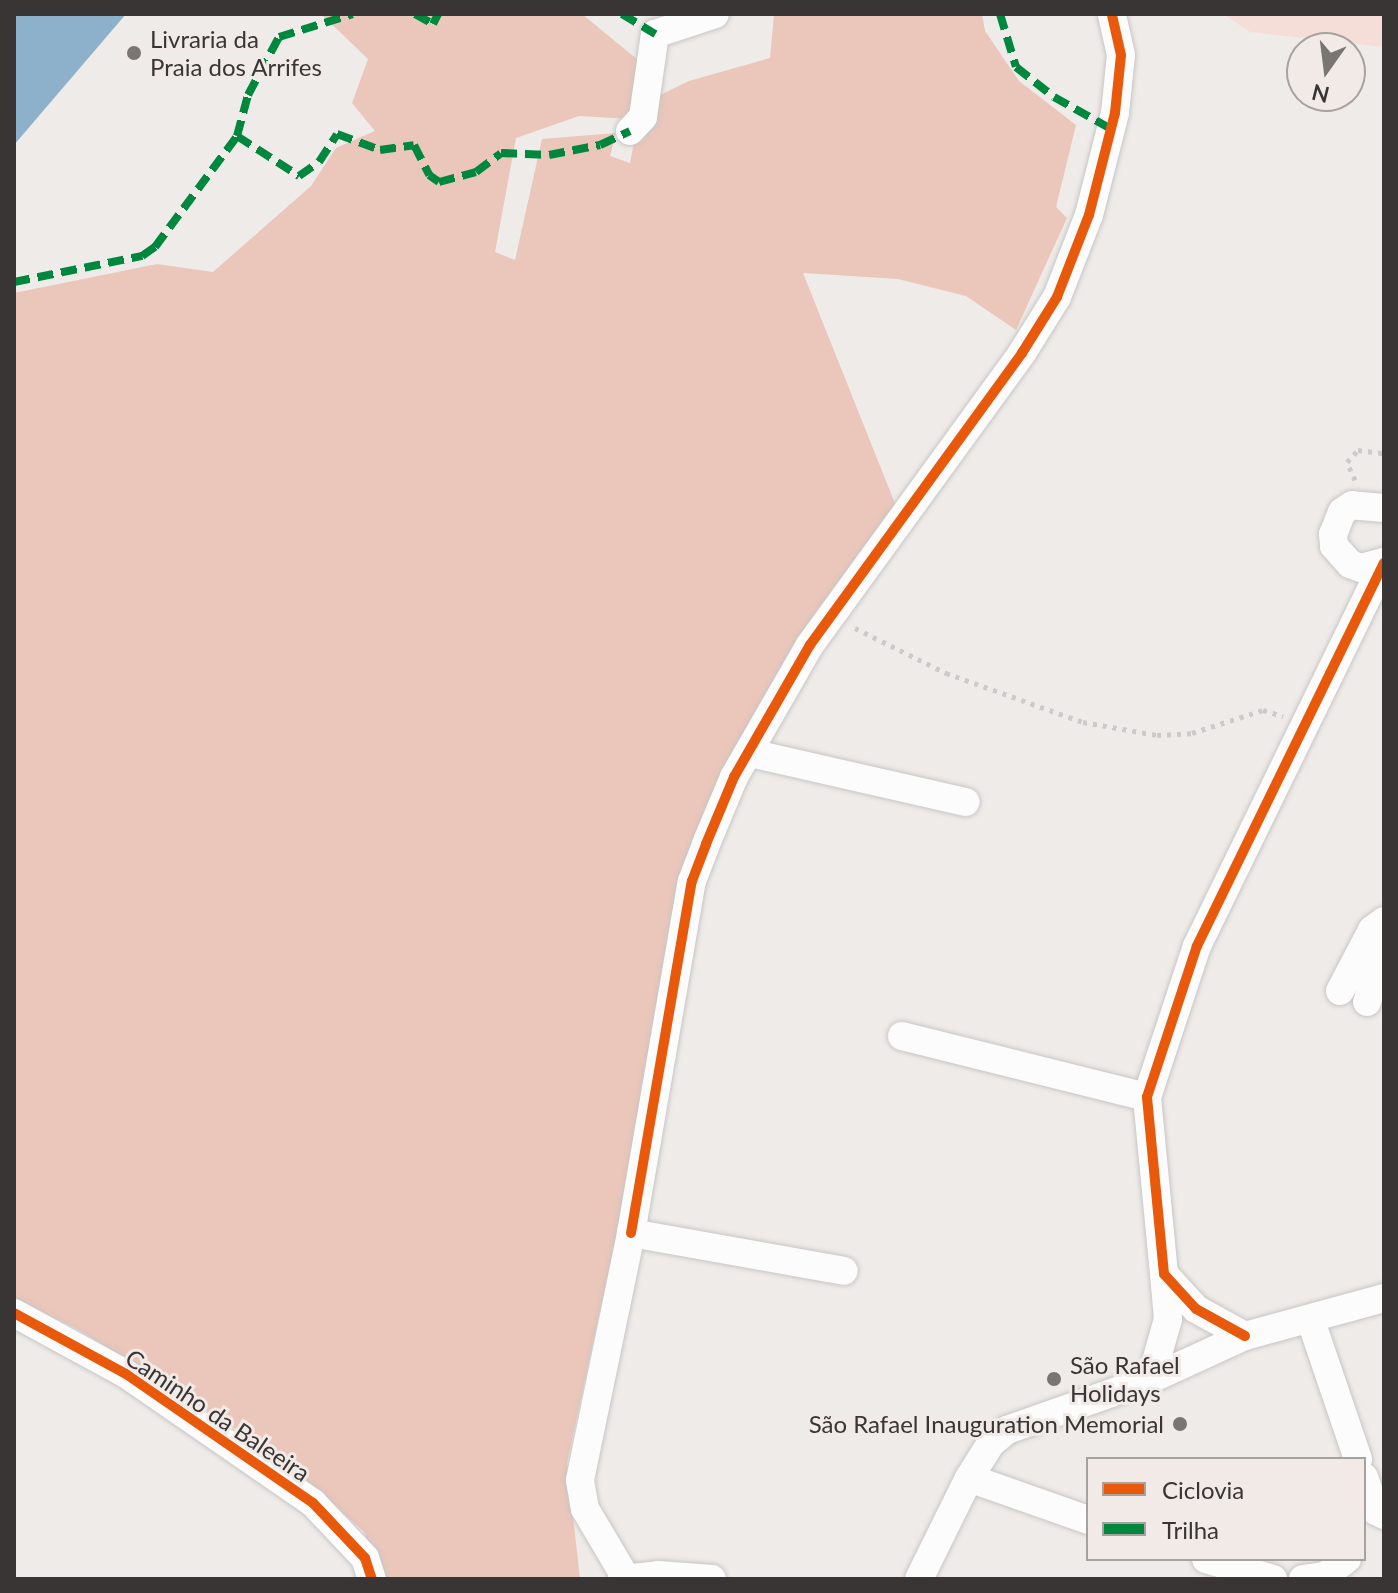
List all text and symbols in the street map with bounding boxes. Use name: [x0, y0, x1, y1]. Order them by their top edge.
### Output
place label: Livraria da Praia dos Arrifes: [150, 25, 323, 81]
north arrow: [1286, 32, 1366, 112]
marker: Livraria da Praia dos Arrifes: [125, 44, 143, 62]
text: N: [1309, 79, 1332, 109]
street label: Caminho da Baleeira: [120, 1343, 316, 1487]
place label: São Rafael Holidays: [1070, 1351, 1180, 1407]
marker: São Rafael Holidays: [1045, 1370, 1063, 1388]
place label: São Rafael Inauguration Memorial: [809, 1410, 1164, 1438]
marker: São Rafael Inauguration Memorial: [1171, 1415, 1189, 1433]
legend: [1086, 1457, 1366, 1561]
text: Ciclovia: [1162, 1475, 1244, 1504]
text: Trilha: [1162, 1515, 1219, 1544]

